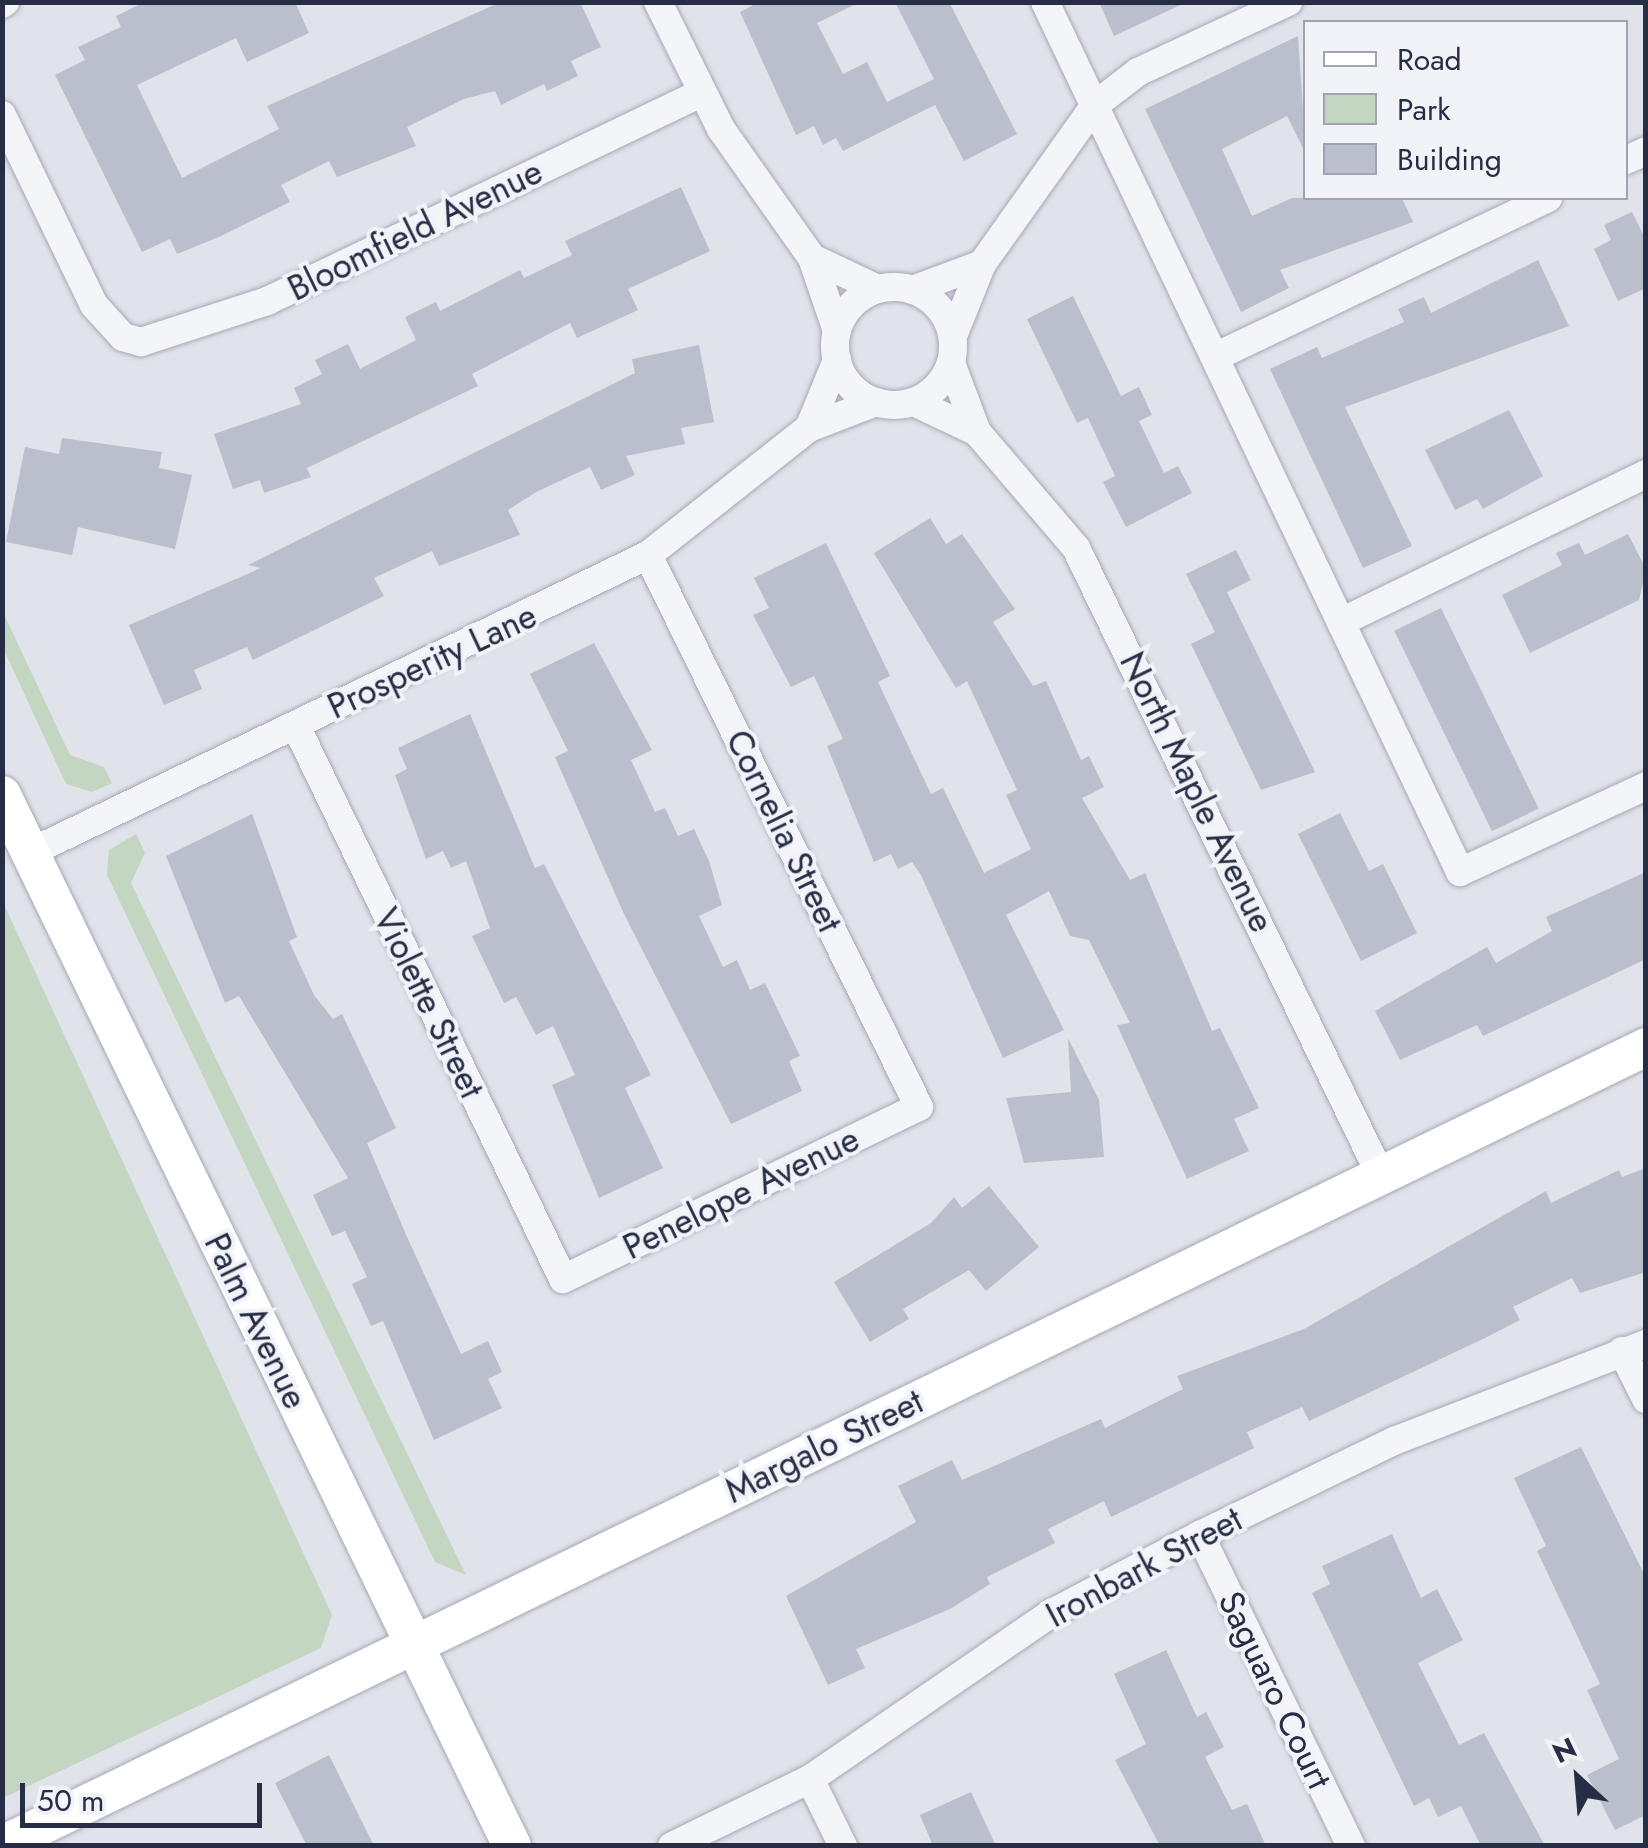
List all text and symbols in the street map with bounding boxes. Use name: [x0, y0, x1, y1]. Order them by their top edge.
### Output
legend: [1303, 20, 1628, 200]
text: Road: [1397, 38, 1462, 81]
text: Park: [1397, 88, 1450, 131]
text: Building: [1397, 138, 1502, 181]
street label: Bloomfield Avenue: [281, 150, 549, 310]
street label: Prosperity Lane: [321, 594, 543, 728]
street label: North Maple Avenue: [1111, 645, 1283, 939]
street label: Cornelia Street: [717, 723, 851, 939]
street label: Violette Street: [365, 901, 493, 1105]
street label: Penelope Avenue: [616, 1118, 866, 1268]
street label: Palm Avenue: [196, 1226, 316, 1416]
street label: Margalo Street: [718, 1380, 930, 1512]
street label: Ironbark Street: [1039, 1498, 1249, 1636]
street label: Saguaro Court: [1209, 1585, 1341, 1795]
text: N: [1546, 1727, 1584, 1774]
north arrow: [1528, 1728, 1628, 1828]
scale bar: [25, 1763, 268, 1825]
text: 50 m: [37, 1779, 104, 1822]

